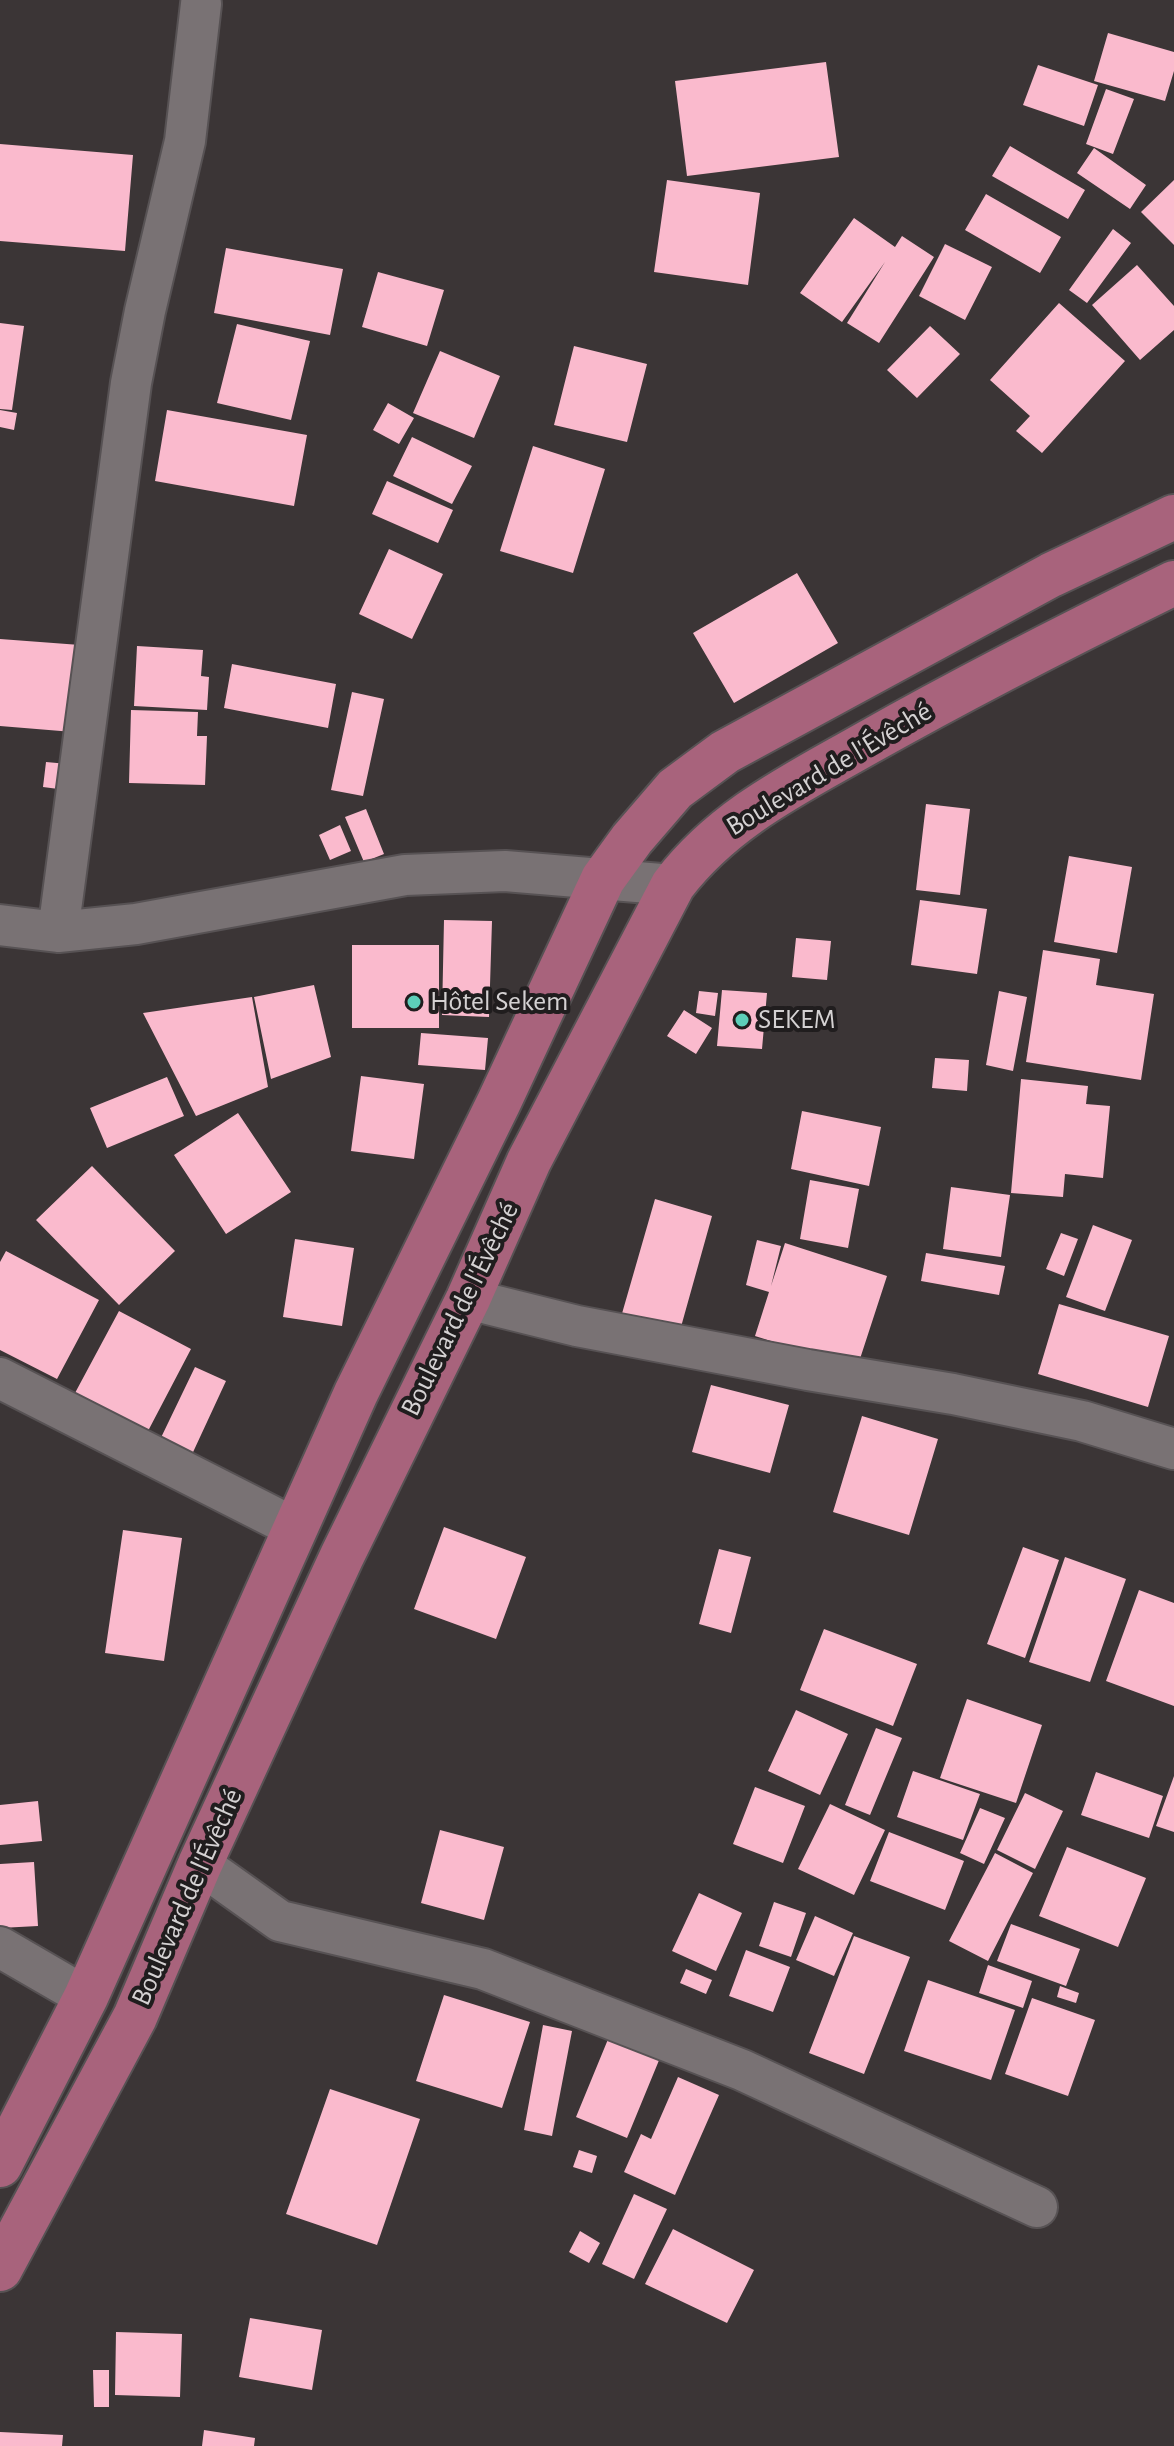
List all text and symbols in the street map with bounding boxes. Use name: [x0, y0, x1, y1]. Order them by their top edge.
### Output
street label: Boulevard de l'Évêché: [720, 694, 938, 844]
place label: Hôtel Sekem: [430, 985, 569, 1019]
marker: Hôtel Sekem: [405, 993, 423, 1011]
place label: SEKEM: [758, 1003, 836, 1037]
marker: SEKEM: [733, 1011, 751, 1029]
street label: Boulevard de l'Évêché: [394, 1197, 526, 1421]
street label: Boulevard de l'Évêché: [124, 1783, 250, 2011]

